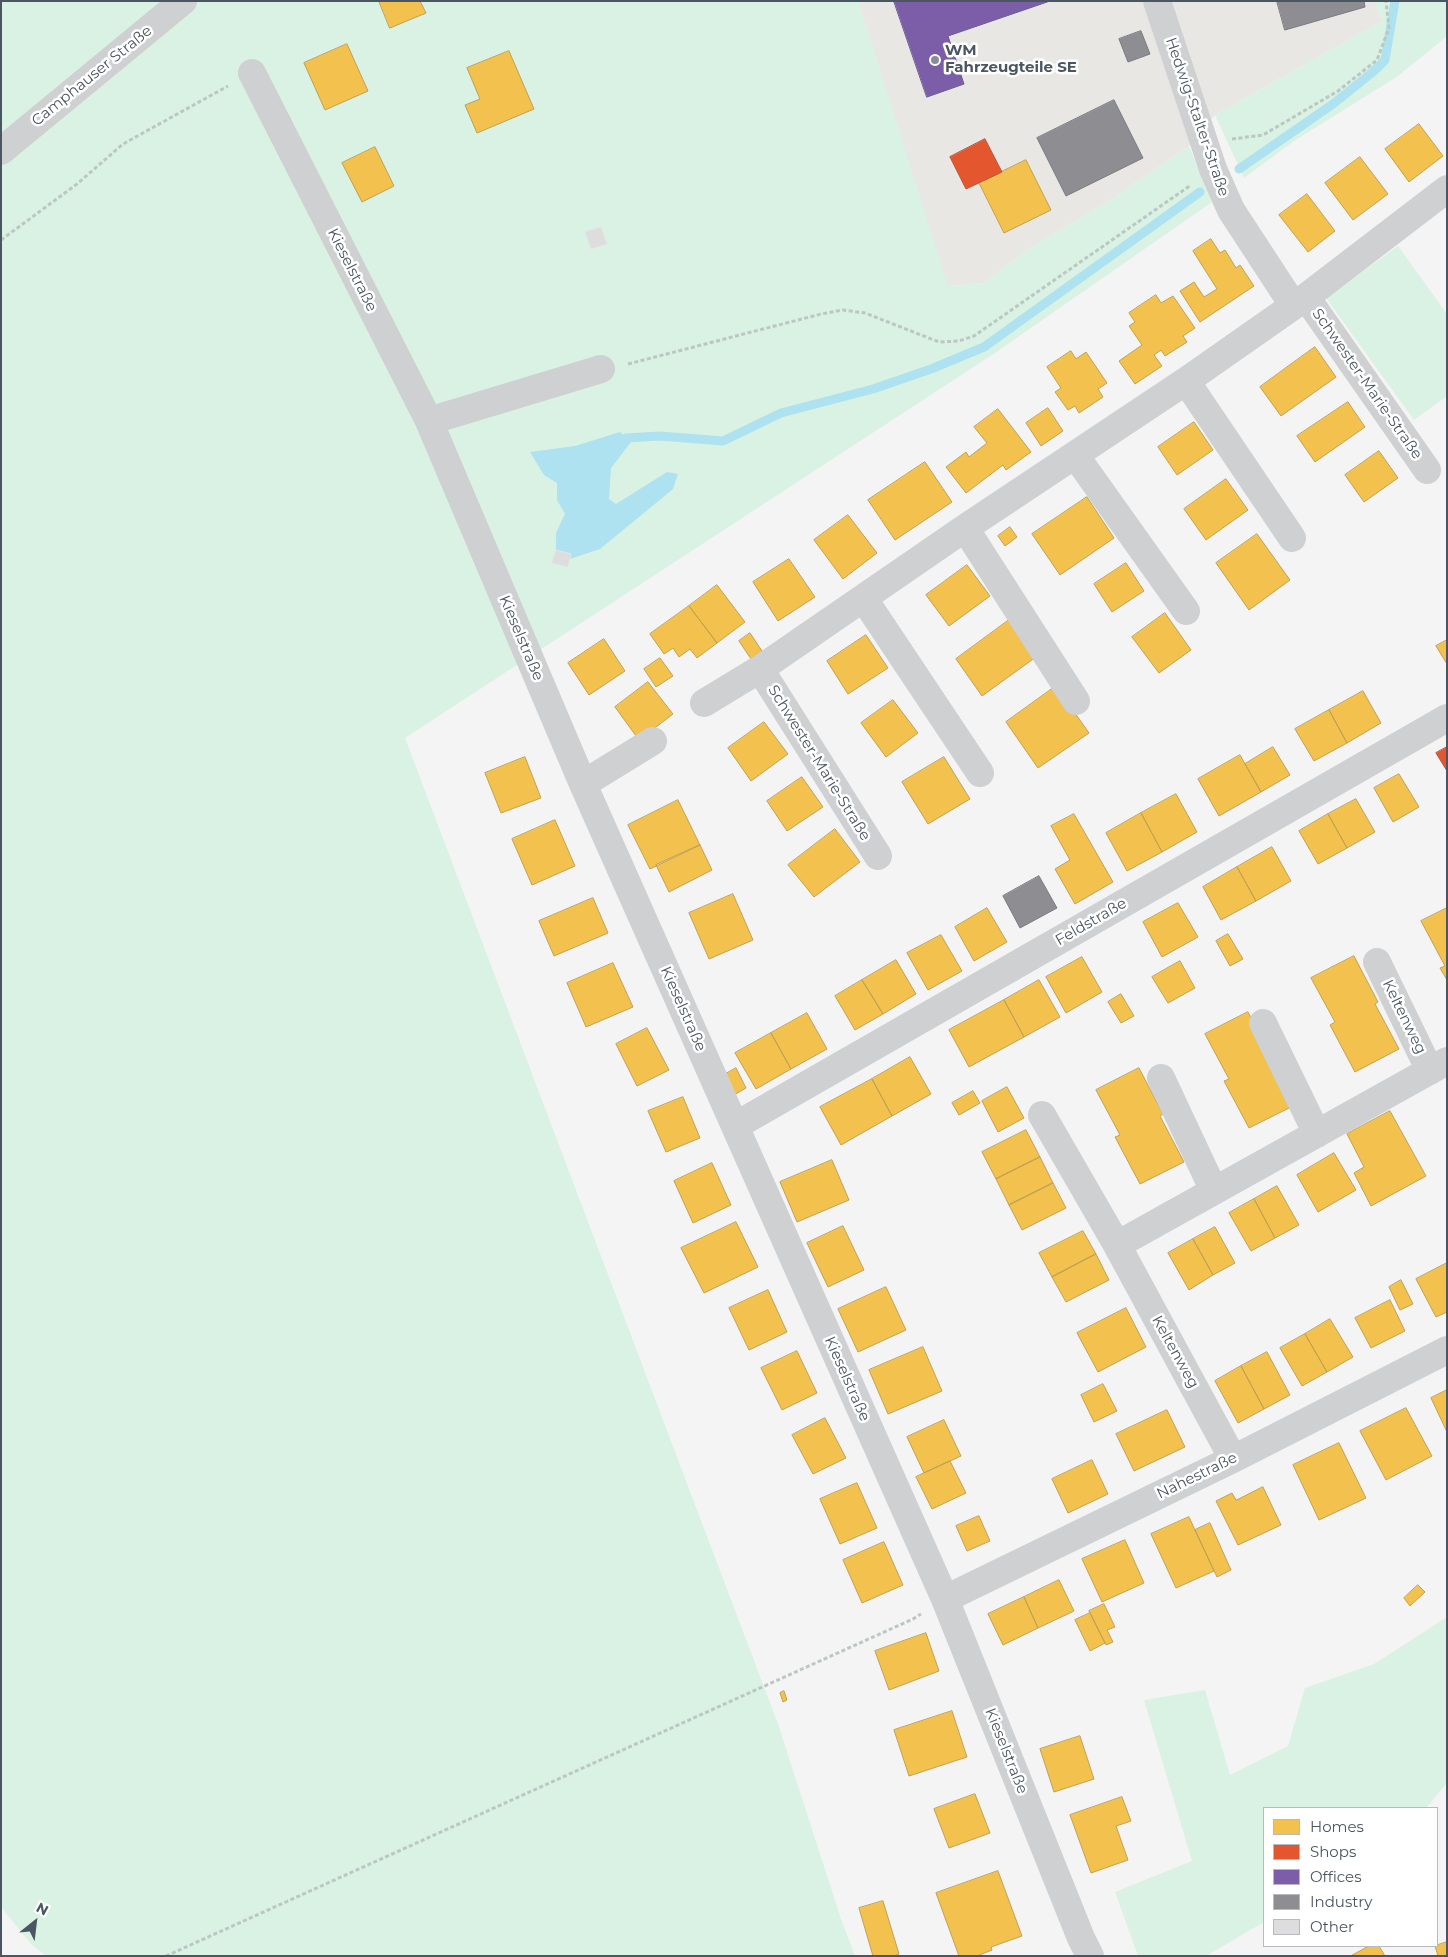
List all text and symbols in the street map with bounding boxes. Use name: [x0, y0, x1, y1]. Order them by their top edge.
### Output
street label: Camphauser Straße: [28, 22, 156, 130]
street label: Hedwig-Stalter-Straße: [1161, 35, 1233, 199]
place label: WM Fahrzeugteile SE: [945, 42, 1077, 77]
marker: WM Fahrzeugteile SE: [929, 54, 941, 66]
street label: Kieselstraße: [323, 225, 381, 315]
street label: Schwester-Marie-Straße: [1308, 305, 1426, 463]
street label: Kieselstraße: [495, 593, 547, 683]
street label: Schwester-Marie-Straße: [764, 682, 874, 844]
street label: Feldstraße: [1052, 894, 1130, 950]
street label: Kieselstraße: [656, 964, 710, 1054]
street label: Keltenweg: [1378, 977, 1430, 1057]
street label: Keltenweg: [1148, 1312, 1202, 1392]
street label: Kieselstraße: [820, 1334, 874, 1424]
street label: Nahestraße: [1154, 1449, 1240, 1503]
street label: Kieselstraße: [981, 1705, 1031, 1797]
legend: [1263, 1807, 1438, 1947]
text: Homes: [1310, 1817, 1364, 1836]
text: Shops: [1310, 1842, 1356, 1861]
text: Offices: [1310, 1867, 1362, 1886]
text: Industry: [1310, 1892, 1372, 1911]
north arrow: [10, 1897, 60, 1947]
text: N: [33, 1898, 52, 1919]
text: Other: [1310, 1917, 1354, 1936]

